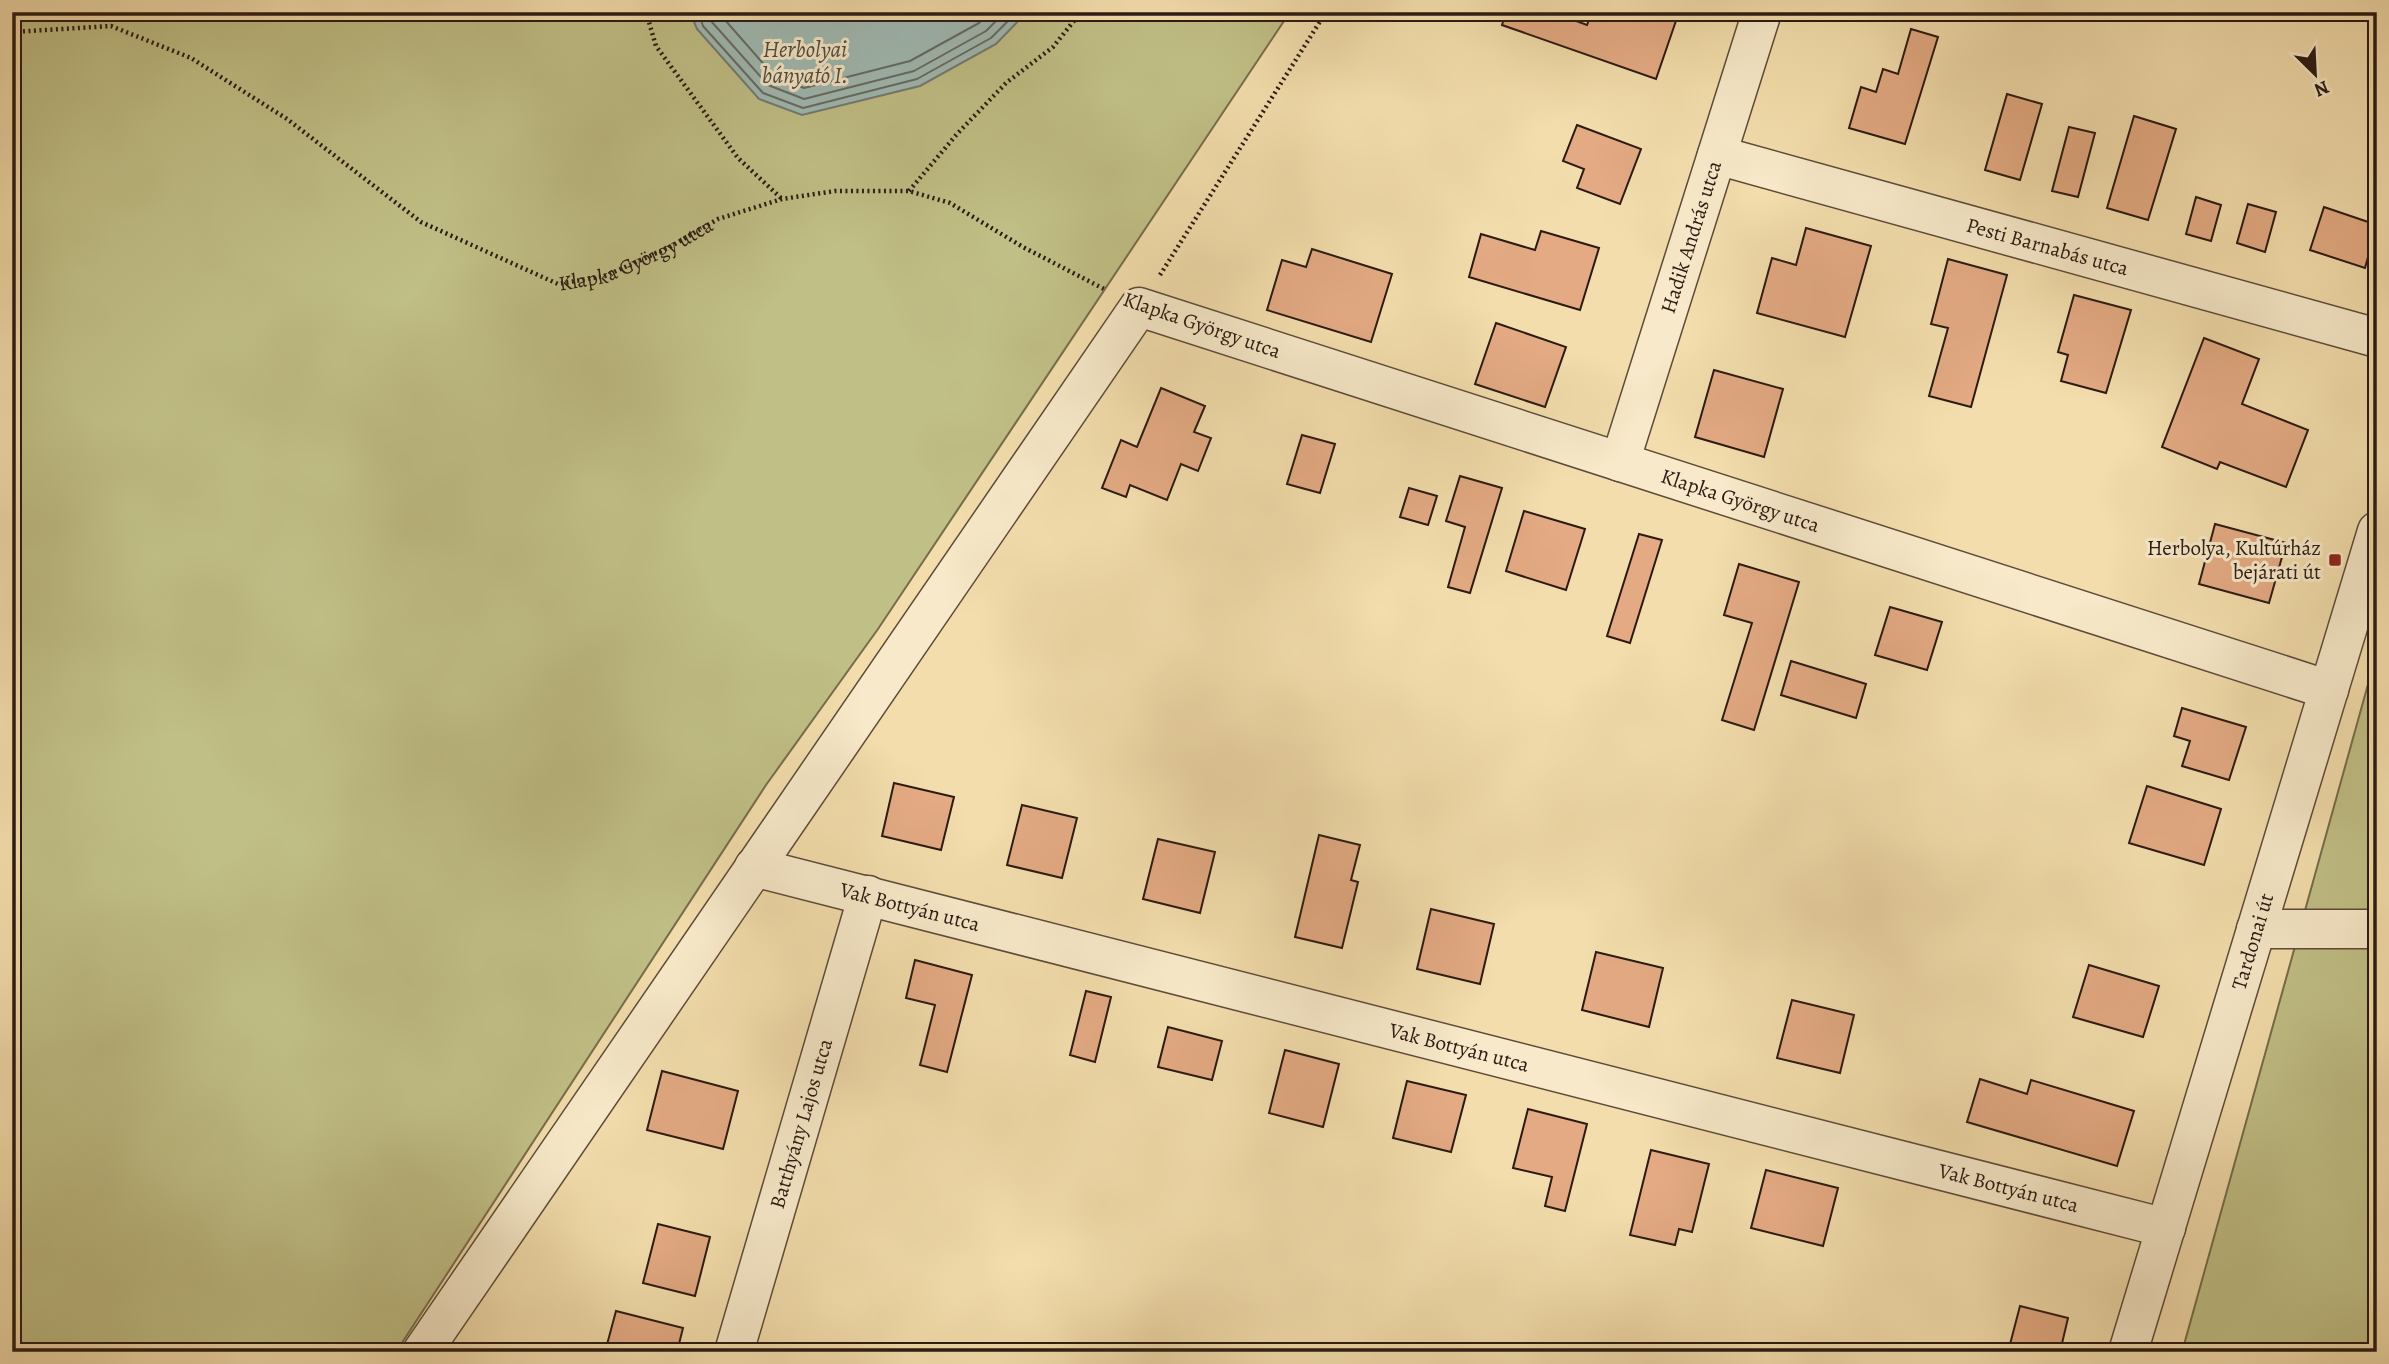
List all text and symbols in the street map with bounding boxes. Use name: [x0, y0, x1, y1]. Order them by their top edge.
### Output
water label: Herbolyai bányató I.: [762, 34, 848, 91]
north arrow: [2280, 38, 2350, 108]
text: N: [2310, 74, 2333, 103]
street label: Hadik András utca: [1654, 157, 1728, 317]
street label: Klapka György utca: [557, 211, 718, 298]
street label: Pesti Barnabás utca: [1963, 211, 2132, 283]
street label: Klapka György utca: [1119, 285, 1285, 365]
street label: Klapka György utca: [1657, 462, 1823, 539]
place label: Herbolya, Kultúrház bejárati út: [2147, 534, 2321, 586]
marker: Herbolya, Kultúrház bejárati út: [2327, 552, 2343, 568]
street label: Vak Bottyán utca: [836, 875, 983, 938]
street label: Tardonai út: [2225, 890, 2280, 993]
street label: Vak Bottyán utca: [1385, 1016, 1533, 1079]
street label: Batthyány Lajos utca: [763, 1035, 839, 1212]
street label: Vak Bottyán utca: [1935, 1156, 2082, 1219]

